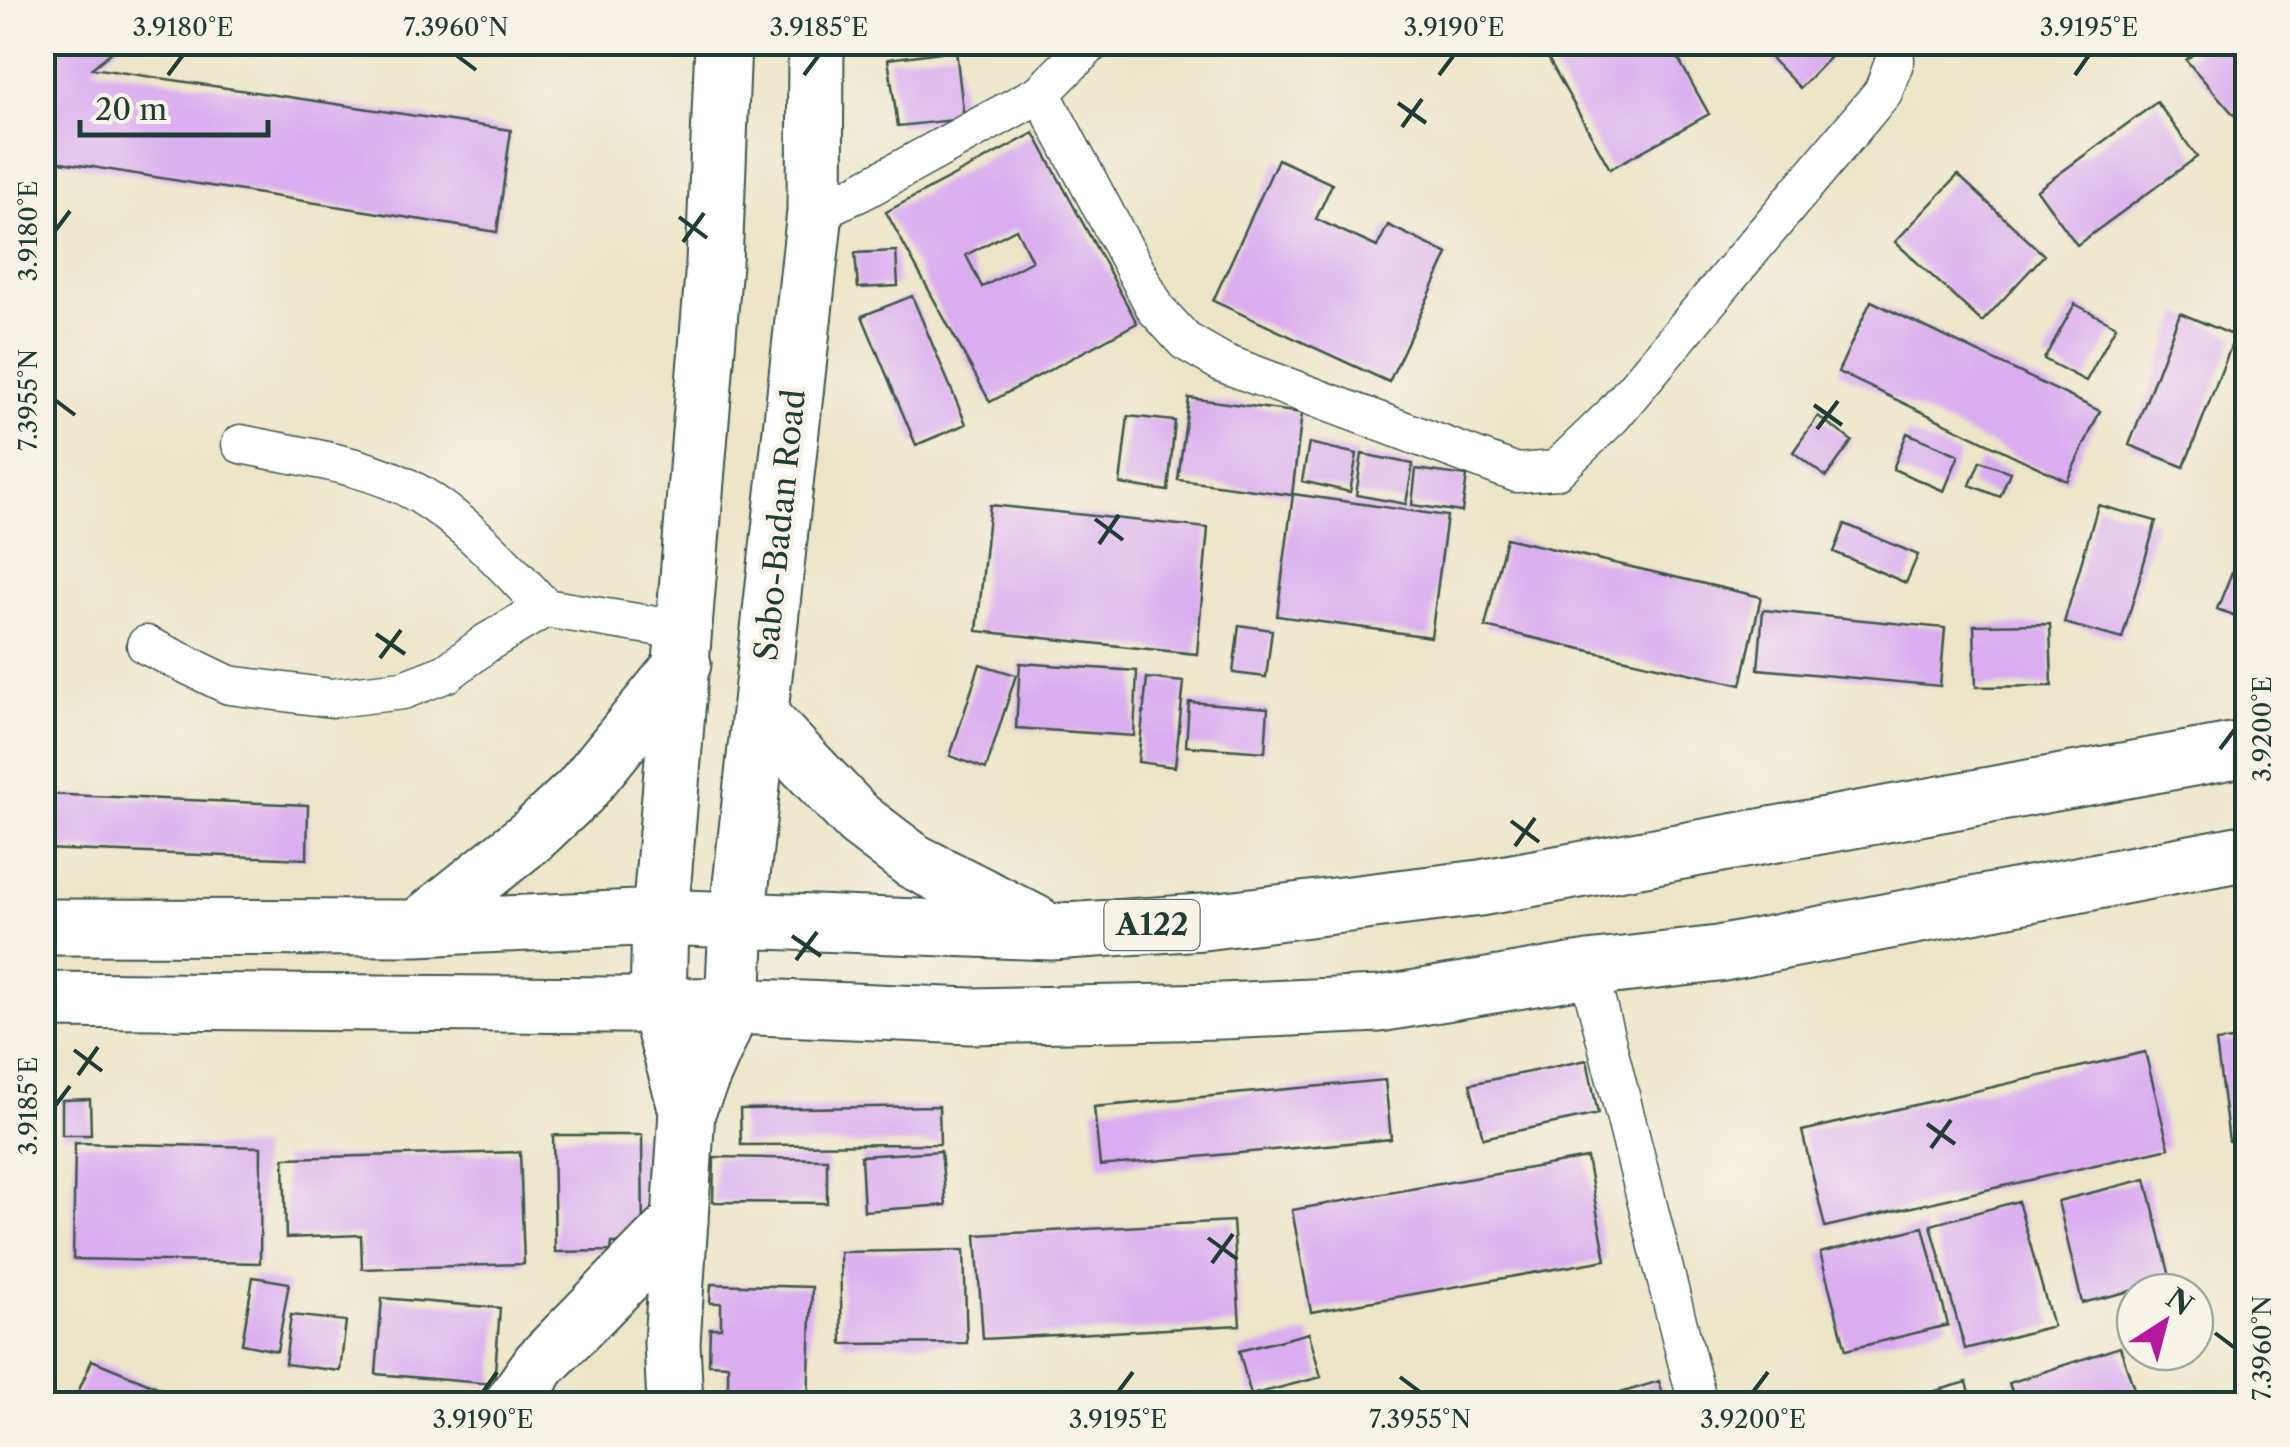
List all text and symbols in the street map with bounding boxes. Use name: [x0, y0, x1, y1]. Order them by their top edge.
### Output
text: 3.9180°E: [132, 12, 234, 43]
text: 7.3960°N: [403, 12, 509, 43]
text: 3.9185°E: [770, 12, 868, 43]
text: 3.9190°E: [1404, 12, 1504, 43]
text: 3.9195°E: [2040, 12, 2138, 43]
scale bar: [80, 75, 268, 137]
text: 20 m: [95, 91, 167, 128]
text: 3.9180°E: [13, 180, 44, 282]
text: 7.3955°N: [13, 349, 44, 451]
street label: Sabo-Badan Road: [746, 387, 813, 662]
text: 3.9200°E: [2247, 676, 2278, 782]
road number: A122: [1104, 900, 1200, 950]
text: 3.9185°E: [13, 1057, 44, 1155]
north arrow: [2115, 1272, 2215, 1372]
text: N: [2160, 1281, 2200, 1323]
text: 7.3960°N: [2247, 1295, 2278, 1401]
text: 3.9190°E: [433, 1404, 533, 1435]
text: 3.9195°E: [1069, 1404, 1167, 1435]
text: 7.3955°N: [1369, 1404, 1471, 1435]
text: 3.9200°E: [1700, 1404, 1806, 1435]

